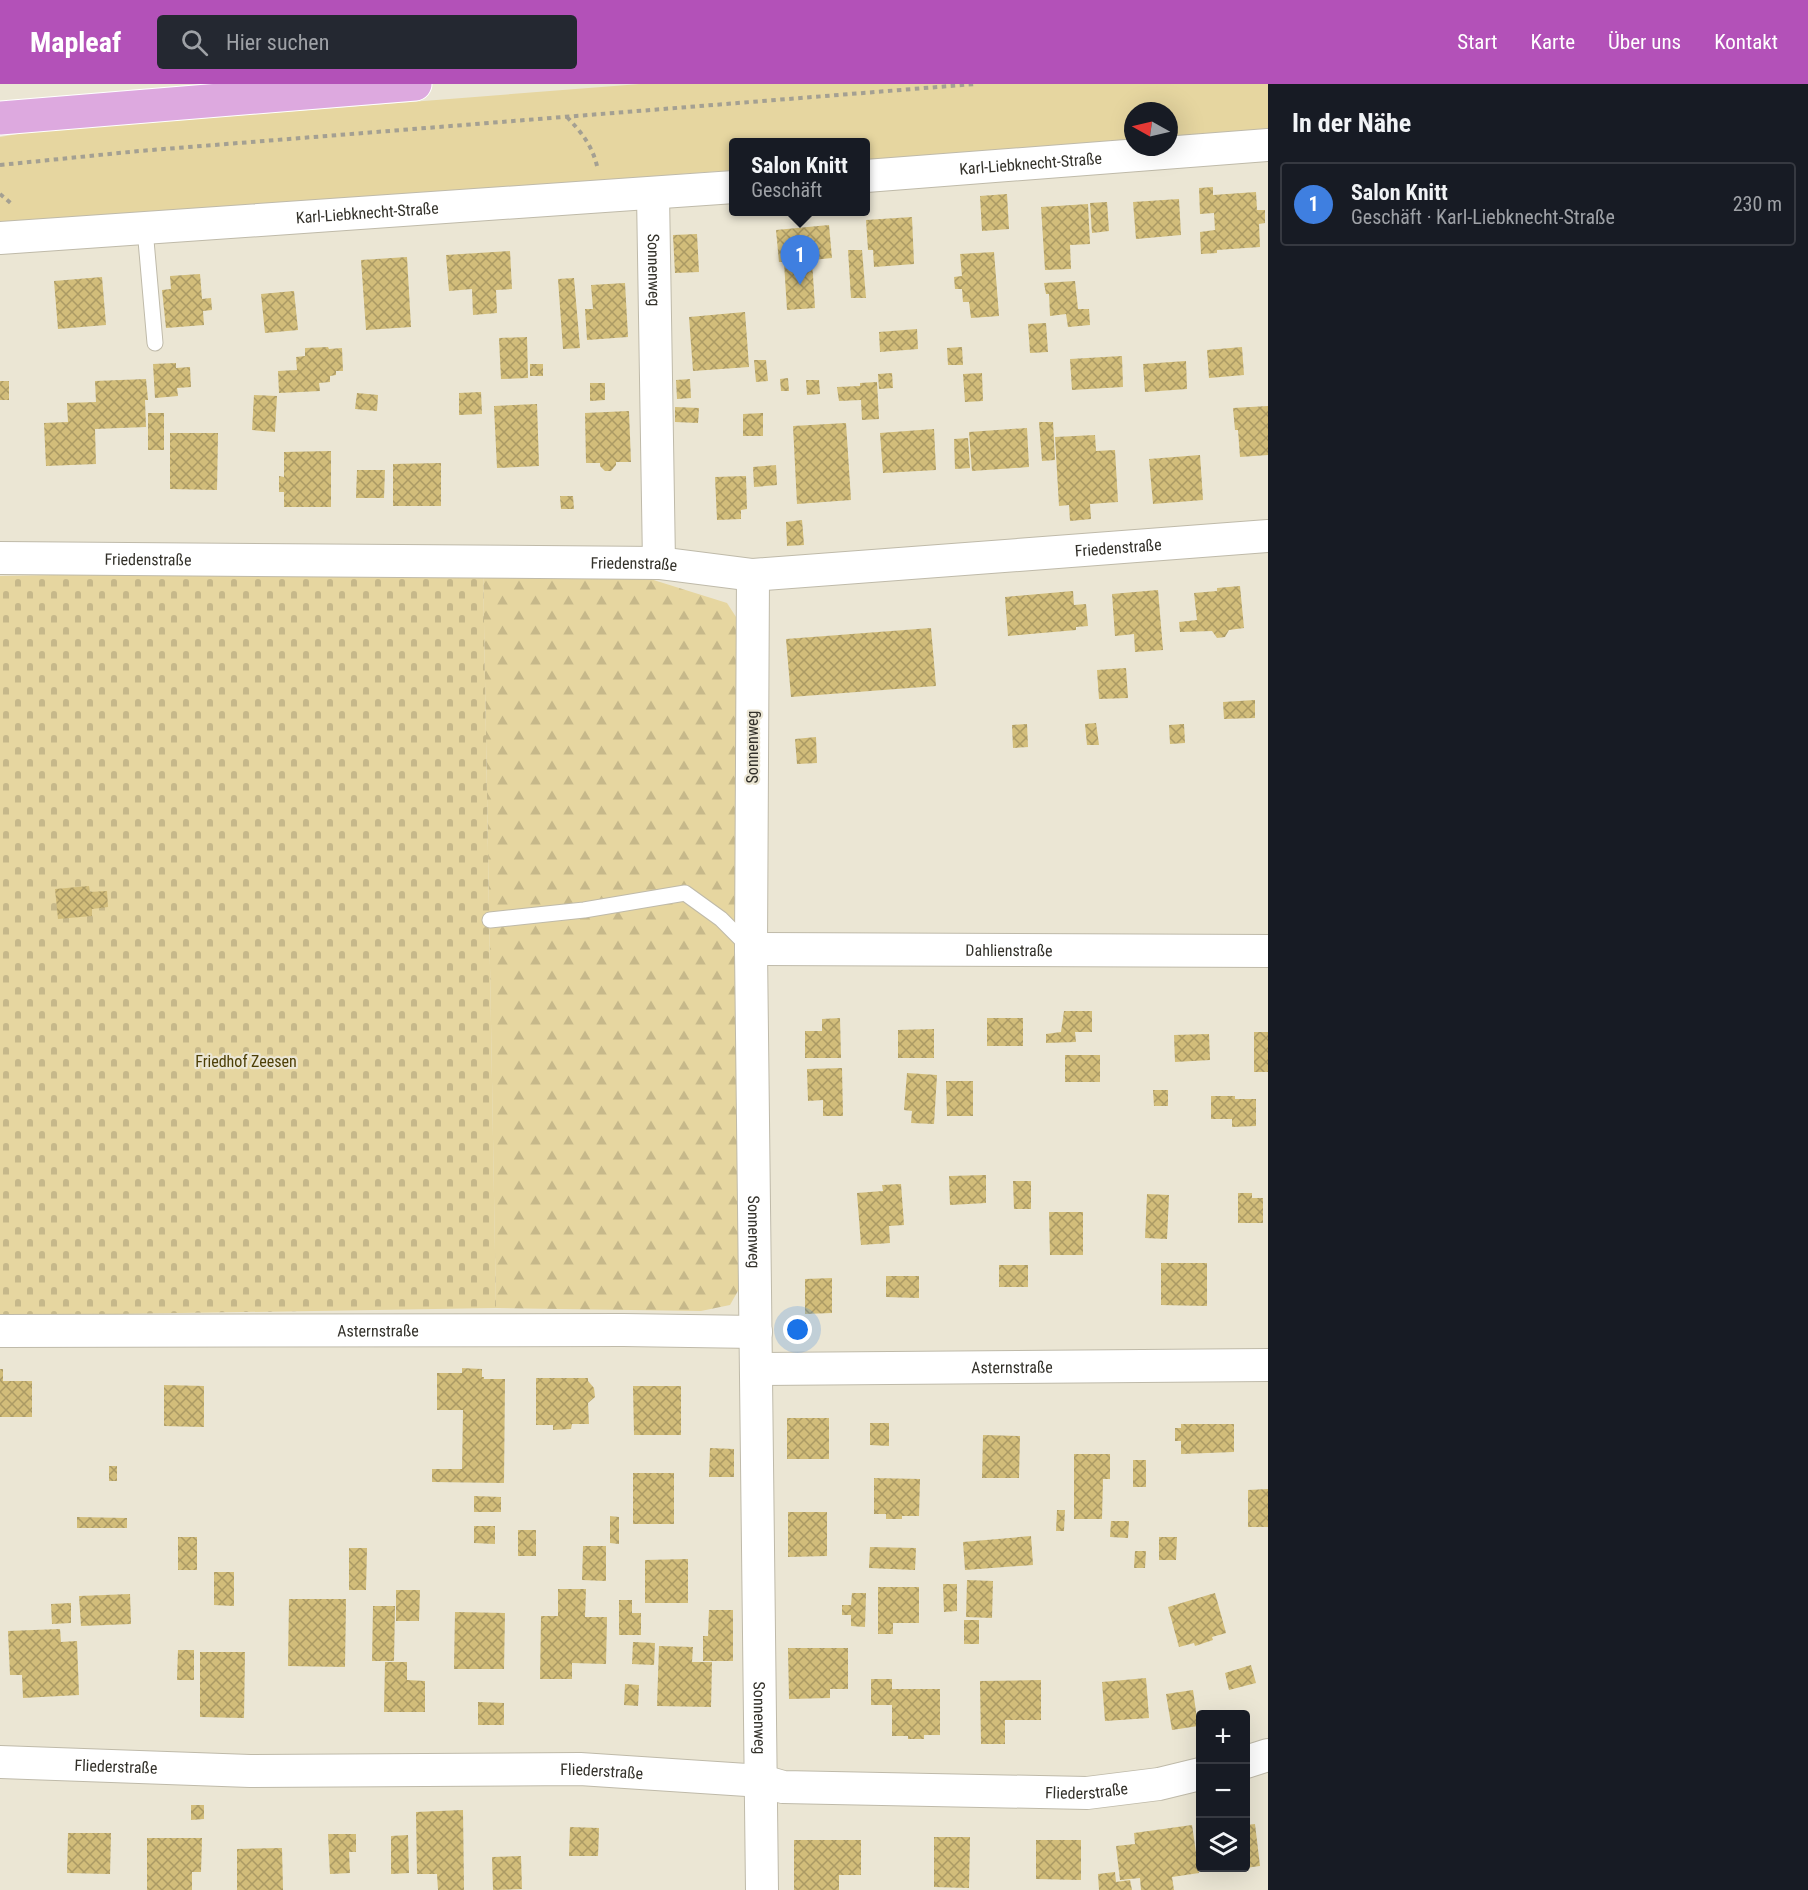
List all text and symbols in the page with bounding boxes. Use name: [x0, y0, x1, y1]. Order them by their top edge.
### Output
search box: [157, 15, 577, 69]
text: Mapleaf: [30, 26, 121, 59]
icon: search: [178, 26, 211, 59]
text: Hier suchen: [226, 30, 329, 55]
text: Start: [1457, 30, 1498, 54]
text: Karte: [1531, 30, 1575, 54]
text: Über uns: [1608, 30, 1681, 54]
text: Kontakt: [1714, 30, 1778, 54]
north arrow: [1124, 102, 1178, 156]
text: In der Nähe: [1292, 108, 1411, 138]
popup: [729, 138, 870, 216]
street label: Karl-Liebknecht-Straße: [959, 149, 1103, 179]
text: Salon Knitt: [751, 153, 848, 178]
text: Geschäft: [751, 178, 822, 202]
text: Salon Knitt: [1351, 180, 1448, 205]
text: 1: [1308, 192, 1319, 216]
text: 230 m: [1733, 192, 1782, 216]
street label: Karl-Liebknecht-Straße: [295, 199, 439, 227]
text: Geschäft · Karl-Liebknecht-Straße: [1351, 205, 1615, 229]
street label: Sonnenweg: [644, 233, 664, 307]
pin: 1: [780, 236, 820, 285]
street label: Friedenstraße: [1074, 535, 1162, 561]
street label: Friedenstraße: [104, 550, 191, 569]
street label: Friedenstraße: [590, 553, 678, 575]
street label: Sonnenweg: [743, 711, 762, 783]
street label: Dahlienstraße: [965, 941, 1053, 960]
park label: Friedhof Zeesen: [195, 1052, 297, 1071]
street label: Sonnenweg: [744, 1195, 764, 1269]
your location: [783, 1315, 812, 1344]
street label: Asternstraße: [337, 1321, 419, 1340]
street label: Asternstraße: [971, 1358, 1053, 1377]
street label: Sonnenweg: [750, 1681, 769, 1754]
map controls: [1196, 1710, 1250, 1872]
button: +: [1196, 1710, 1250, 1764]
street label: Fliederstraße: [74, 1756, 158, 1778]
street label: Fliederstraße: [560, 1760, 644, 1783]
button: −: [1196, 1764, 1250, 1818]
street label: Fliederstraße: [1045, 1779, 1129, 1803]
button: layers: [1196, 1818, 1250, 1872]

